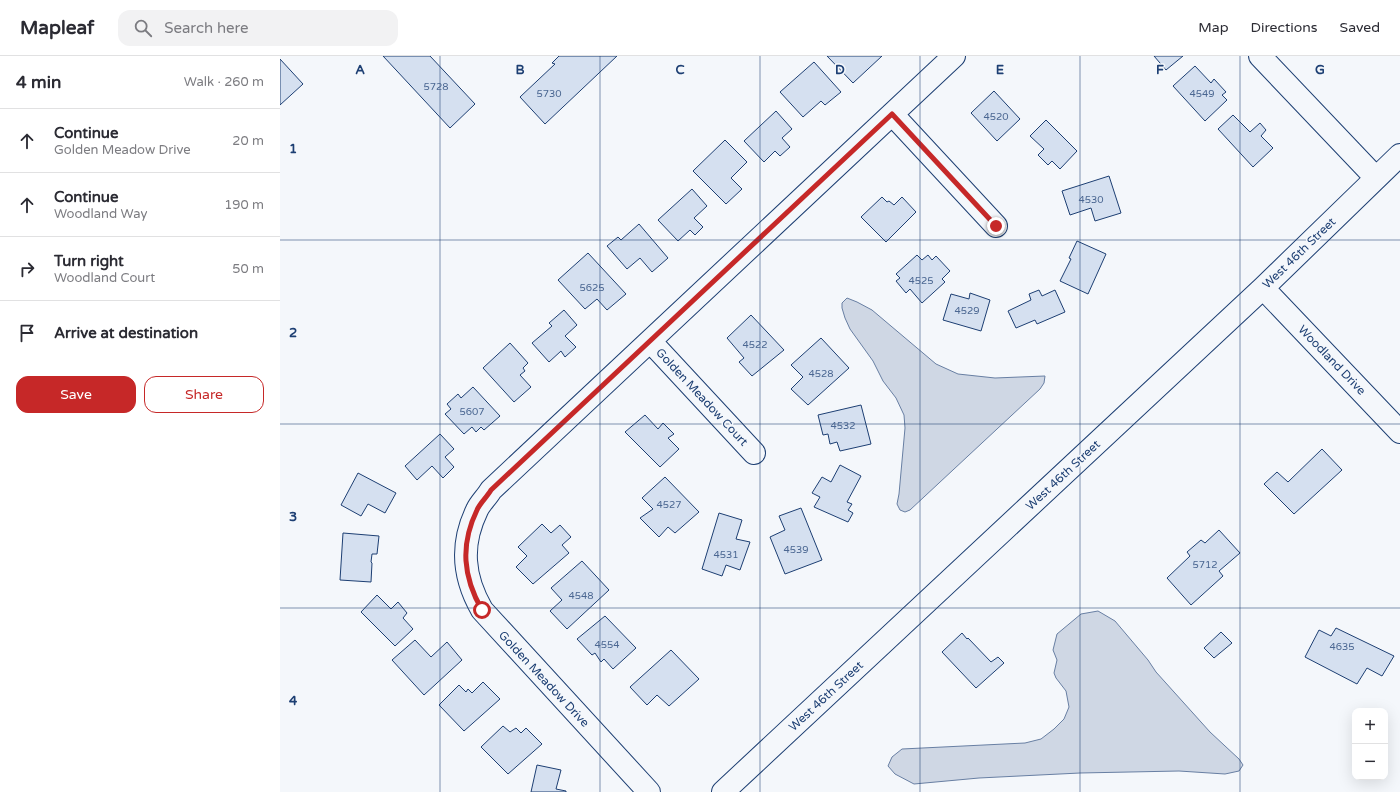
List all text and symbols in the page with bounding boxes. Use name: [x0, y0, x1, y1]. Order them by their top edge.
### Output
search box: [118, 10, 398, 46]
text: Mapleaf: [20, 17, 94, 39]
icon: search: [132, 17, 154, 39]
text: Search here: [164, 19, 249, 37]
text: Map: [1198, 19, 1229, 36]
text: Directions: [1251, 19, 1318, 36]
text: Saved: [1340, 19, 1380, 36]
text: A: [355, 62, 365, 78]
text: B: [515, 62, 525, 78]
text: C: [675, 62, 685, 78]
text: D: [835, 62, 845, 78]
text: E: [996, 62, 1004, 78]
text: F: [1156, 62, 1164, 78]
text: G: [1315, 62, 1325, 78]
text: 4 min: [16, 72, 61, 93]
text: Walk · 260 m: [184, 74, 264, 90]
house number: 5728: [423, 81, 449, 93]
house number: 5730: [536, 88, 562, 100]
house number: 4549: [1189, 88, 1215, 100]
house number: 4520: [983, 111, 1009, 123]
text: Continue: [54, 124, 118, 142]
icon: ahead: [16, 130, 38, 152]
text: 20 m: [232, 133, 264, 149]
text: 1: [289, 141, 297, 157]
text: Golden Meadow Drive: [54, 142, 191, 158]
text: Continue: [54, 188, 118, 206]
icon: ahead: [16, 194, 38, 216]
house number: 4530: [1078, 194, 1104, 206]
text: 190 m: [224, 197, 264, 213]
text: Woodland Way: [54, 206, 147, 222]
street label: West 46th Street: [1260, 214, 1339, 291]
route end: [987, 217, 1005, 235]
text: Turn right: [54, 252, 124, 270]
icon: right: [16, 258, 38, 280]
text: 50 m: [232, 261, 264, 277]
text: Woodland Court: [54, 270, 155, 286]
house number: 4525: [908, 275, 934, 287]
house number: 5625: [579, 282, 605, 294]
house number: 4529: [954, 305, 980, 317]
icon: arrive: [16, 322, 38, 344]
street label: Woodland Drive: [1295, 322, 1369, 398]
text: Arrive at destination: [54, 324, 198, 342]
text: 2: [289, 325, 297, 341]
house number: 4522: [742, 339, 768, 351]
street label: Golden Meadow Court: [653, 345, 751, 449]
house number: 4528: [808, 368, 834, 380]
button: Save: [16, 376, 136, 413]
button: Share: [144, 376, 264, 413]
house number: 5607: [459, 406, 485, 418]
house number: 4532: [830, 420, 856, 432]
street label: West 46th Street: [1023, 437, 1103, 513]
house number: 4527: [656, 499, 682, 511]
text: 3: [289, 509, 297, 525]
house number: 4539: [783, 544, 809, 556]
house number: 4531: [713, 549, 739, 561]
house number: 5712: [1192, 559, 1218, 571]
house number: 4548: [568, 590, 594, 602]
route start: [473, 601, 491, 619]
street label: Golden Meadow Drive: [496, 628, 592, 730]
house number: 4554: [594, 639, 620, 651]
house number: 4635: [1329, 641, 1355, 653]
street label: West 46th Street: [786, 658, 866, 734]
text: 4: [289, 693, 298, 709]
map controls: [1352, 708, 1388, 780]
button: +: [1352, 708, 1388, 744]
button: −: [1352, 744, 1388, 780]

